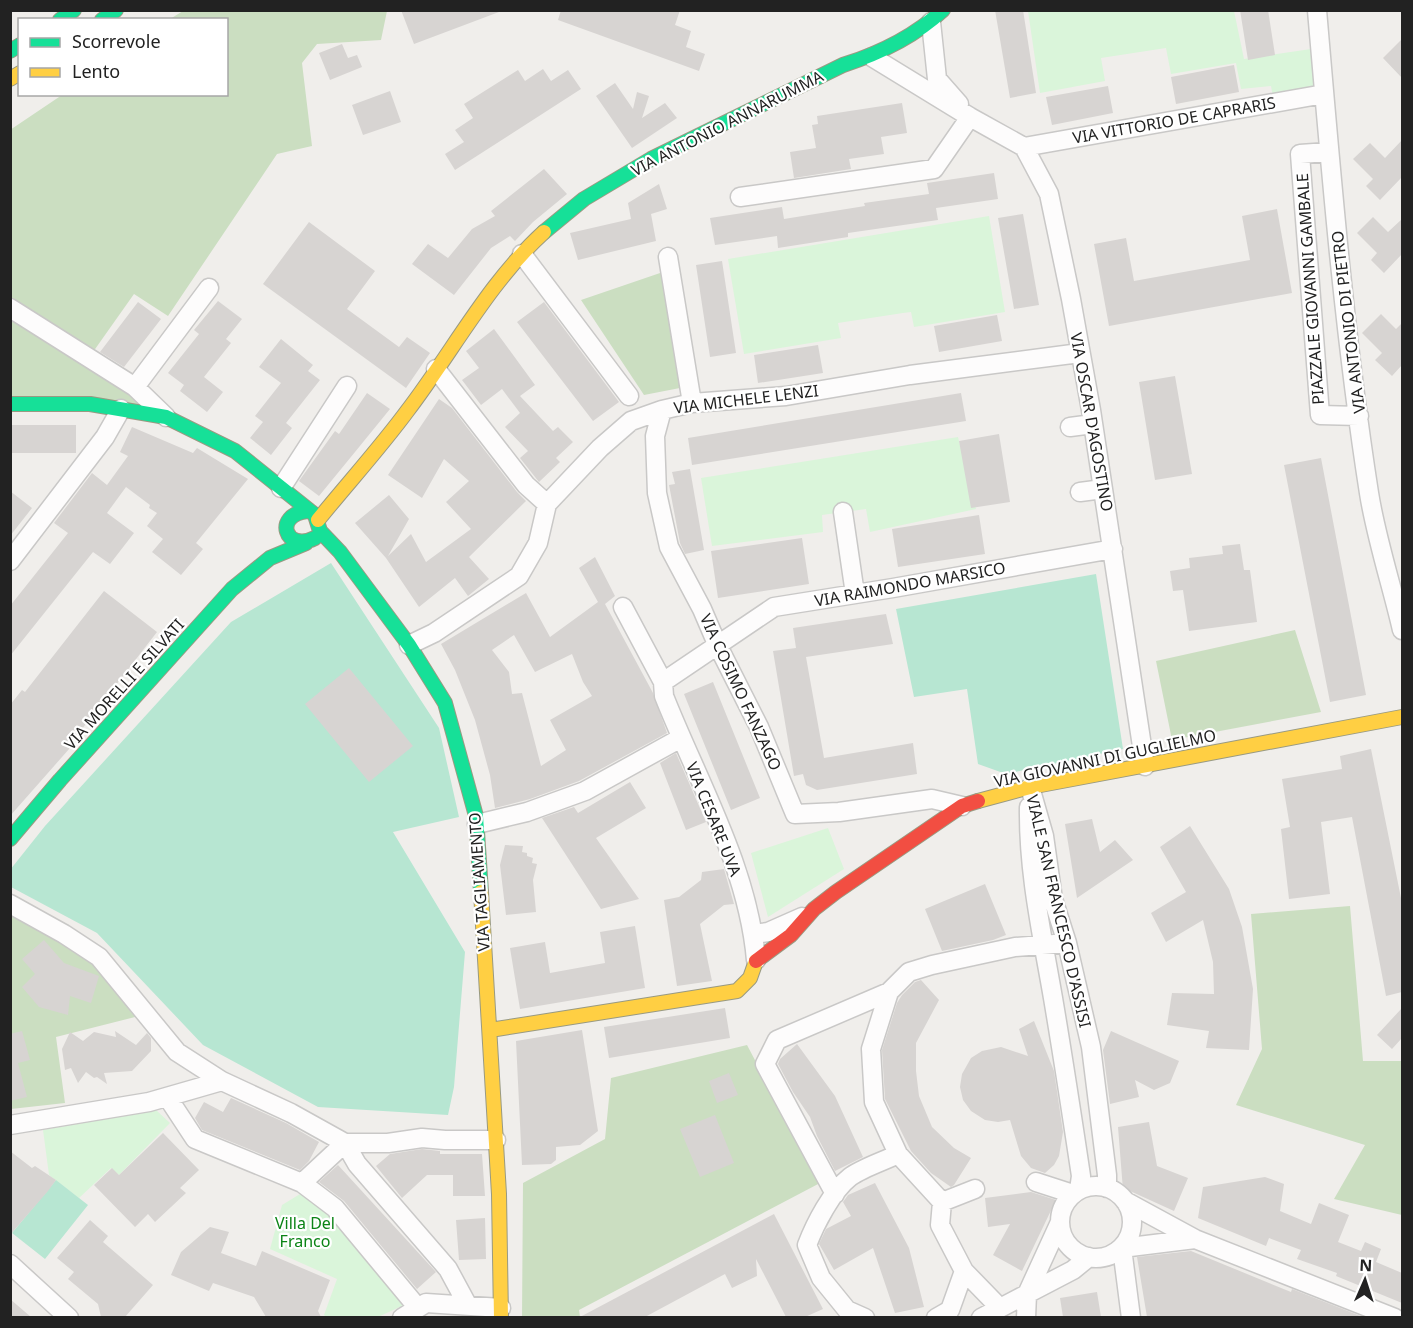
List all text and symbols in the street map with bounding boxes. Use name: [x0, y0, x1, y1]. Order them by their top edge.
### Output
legend: [18, 18, 228, 96]
text: Scorrevole: [72, 29, 161, 53]
text: Lento: [72, 59, 120, 83]
street label: VIA ANTONIO ANNARUMMA: [627, 65, 827, 181]
street label: VIA VITTORIO DE CAPRARIS: [1071, 91, 1277, 149]
street label: PIAZZALE GIOVANNI GAMBALE: [1291, 172, 1329, 406]
street label: VIA ANTONIO DI PIETRO: [1326, 229, 1370, 415]
street label: VIA OSCAR D'AGOSTINO: [1065, 331, 1119, 513]
street label: VIA MICHELE LENZI: [672, 379, 820, 419]
street label: VIA RAIMONDO MARSICO: [813, 556, 1007, 612]
street label: VIA COSIMO FANZAGO: [695, 610, 787, 774]
street label: VIA MORELLI E SILVATI: [59, 614, 189, 754]
street label: VIA GIOVANNI DI GUGLIELMO: [992, 724, 1218, 792]
street label: VIA CESARE UVA: [681, 759, 747, 880]
street label: VIALE SAN FRANCESCO D'ASSISI: [1021, 792, 1097, 1030]
street label: VIA TAGLIAMENTO: [463, 812, 495, 952]
park label: Villa Del Franco: [275, 1212, 335, 1252]
north arrow: [1335, 1250, 1395, 1310]
text: N: [1359, 1254, 1373, 1276]

